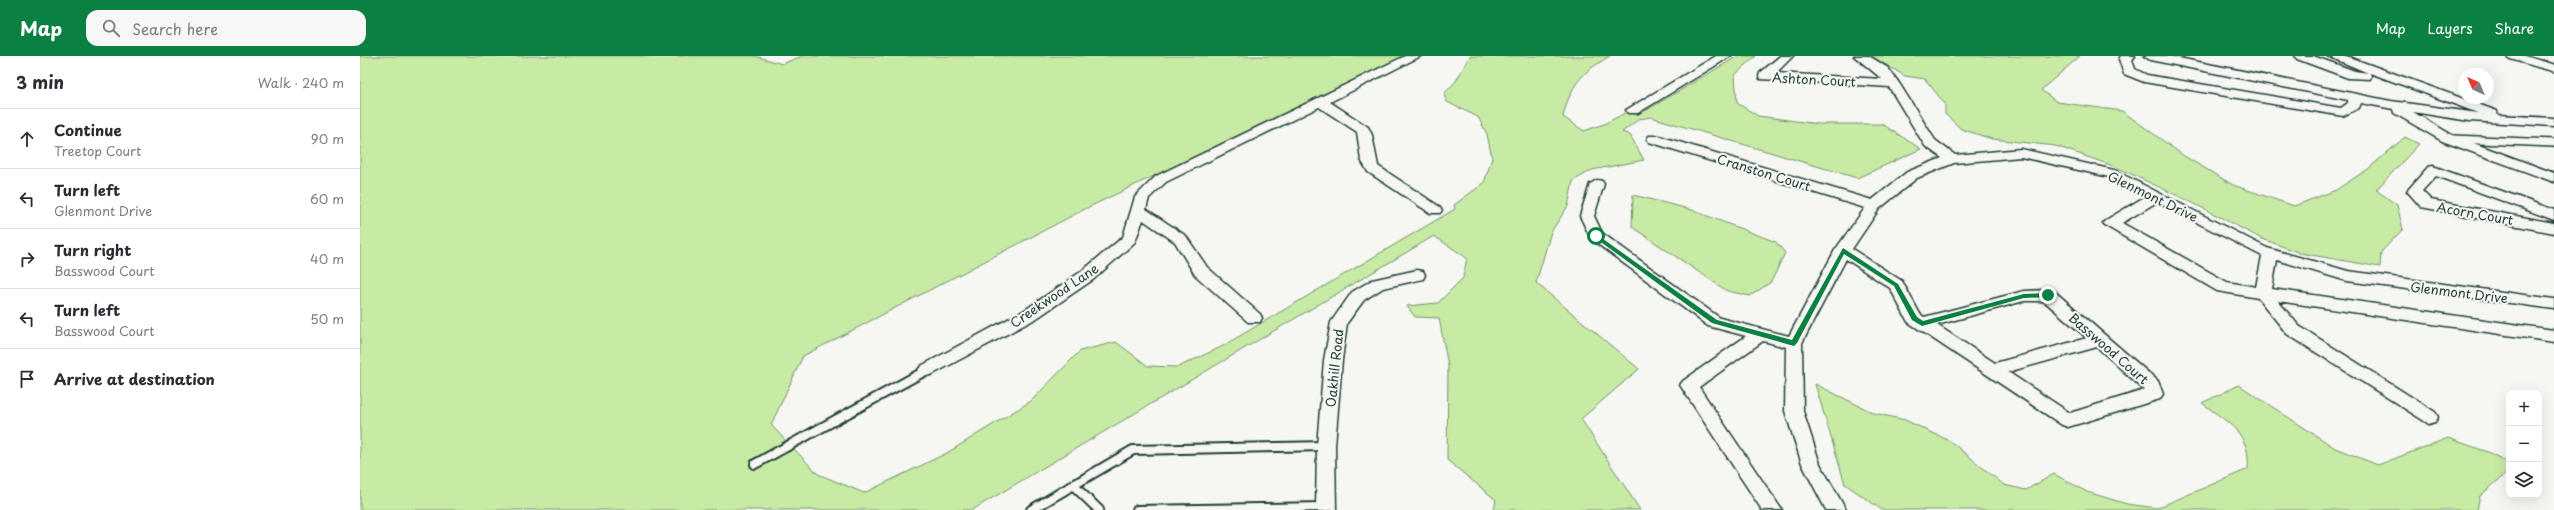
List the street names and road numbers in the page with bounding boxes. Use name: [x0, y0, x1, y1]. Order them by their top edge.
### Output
street label: Ashton Court: [1772, 67, 1856, 91]
street label: Cranston Court: [1715, 149, 1813, 195]
street label: Glenmont Drive: [2105, 166, 2201, 226]
street label: Acorn Court: [2435, 197, 2515, 229]
street label: Creekwood Lane: [1006, 258, 1102, 332]
street label: Glenmont Drive: [2409, 277, 2509, 307]
street label: Basswood Court: [2065, 308, 2153, 388]
street label: Oakhill Road: [1320, 328, 1348, 408]

